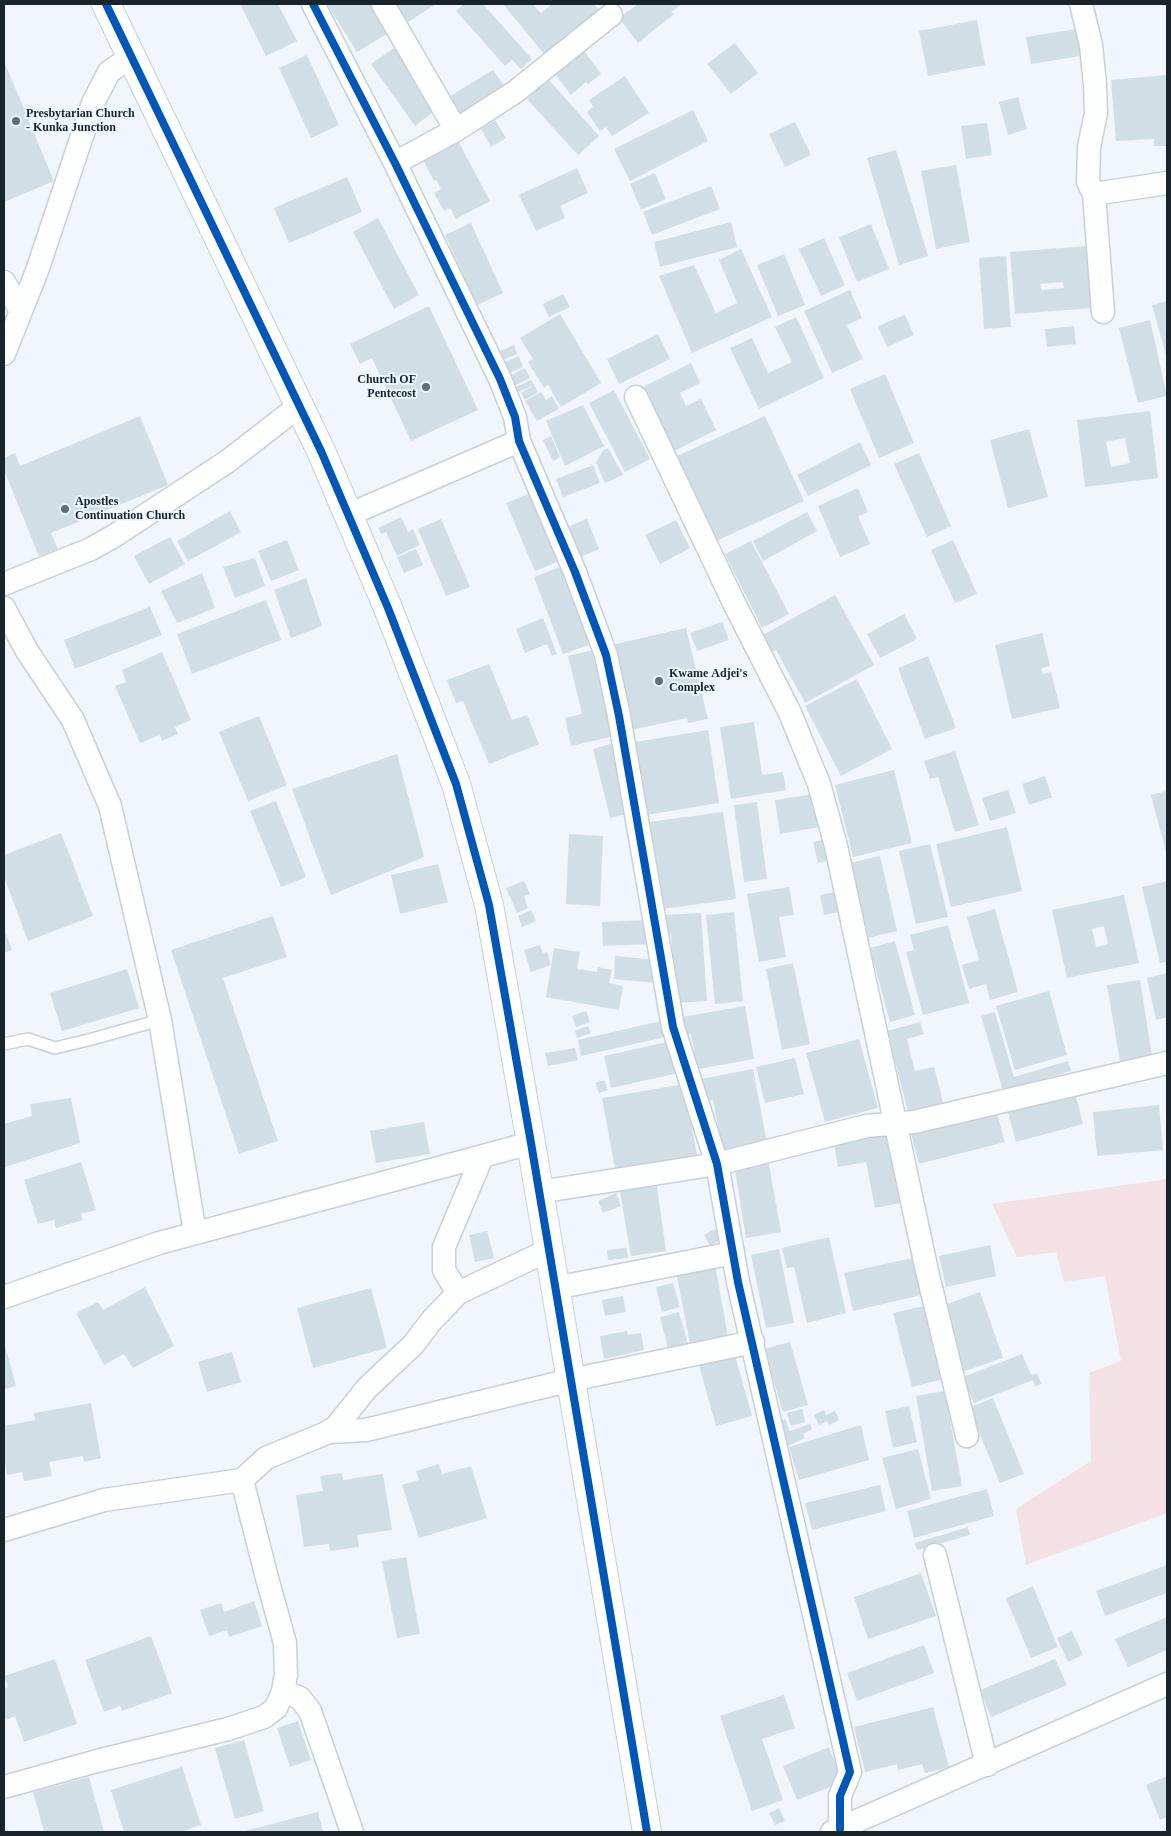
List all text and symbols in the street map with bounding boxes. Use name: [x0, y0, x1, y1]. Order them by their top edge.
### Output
place label: Presbytarian Church - Kunka Junction: [26, 107, 135, 135]
marker: Presbytarian Church - Kunka Junction: [10, 115, 22, 127]
place label: Church OF Pentecost: [357, 373, 416, 401]
marker: Church OF Pentecost: [420, 381, 432, 393]
place label: Apostles Continuation Church: [75, 495, 185, 523]
marker: Apostles Continuation Church: [59, 503, 71, 515]
place label: Kwame Adjei's Complex: [669, 667, 747, 695]
marker: Kwame Adjei's Complex: [653, 675, 665, 687]

